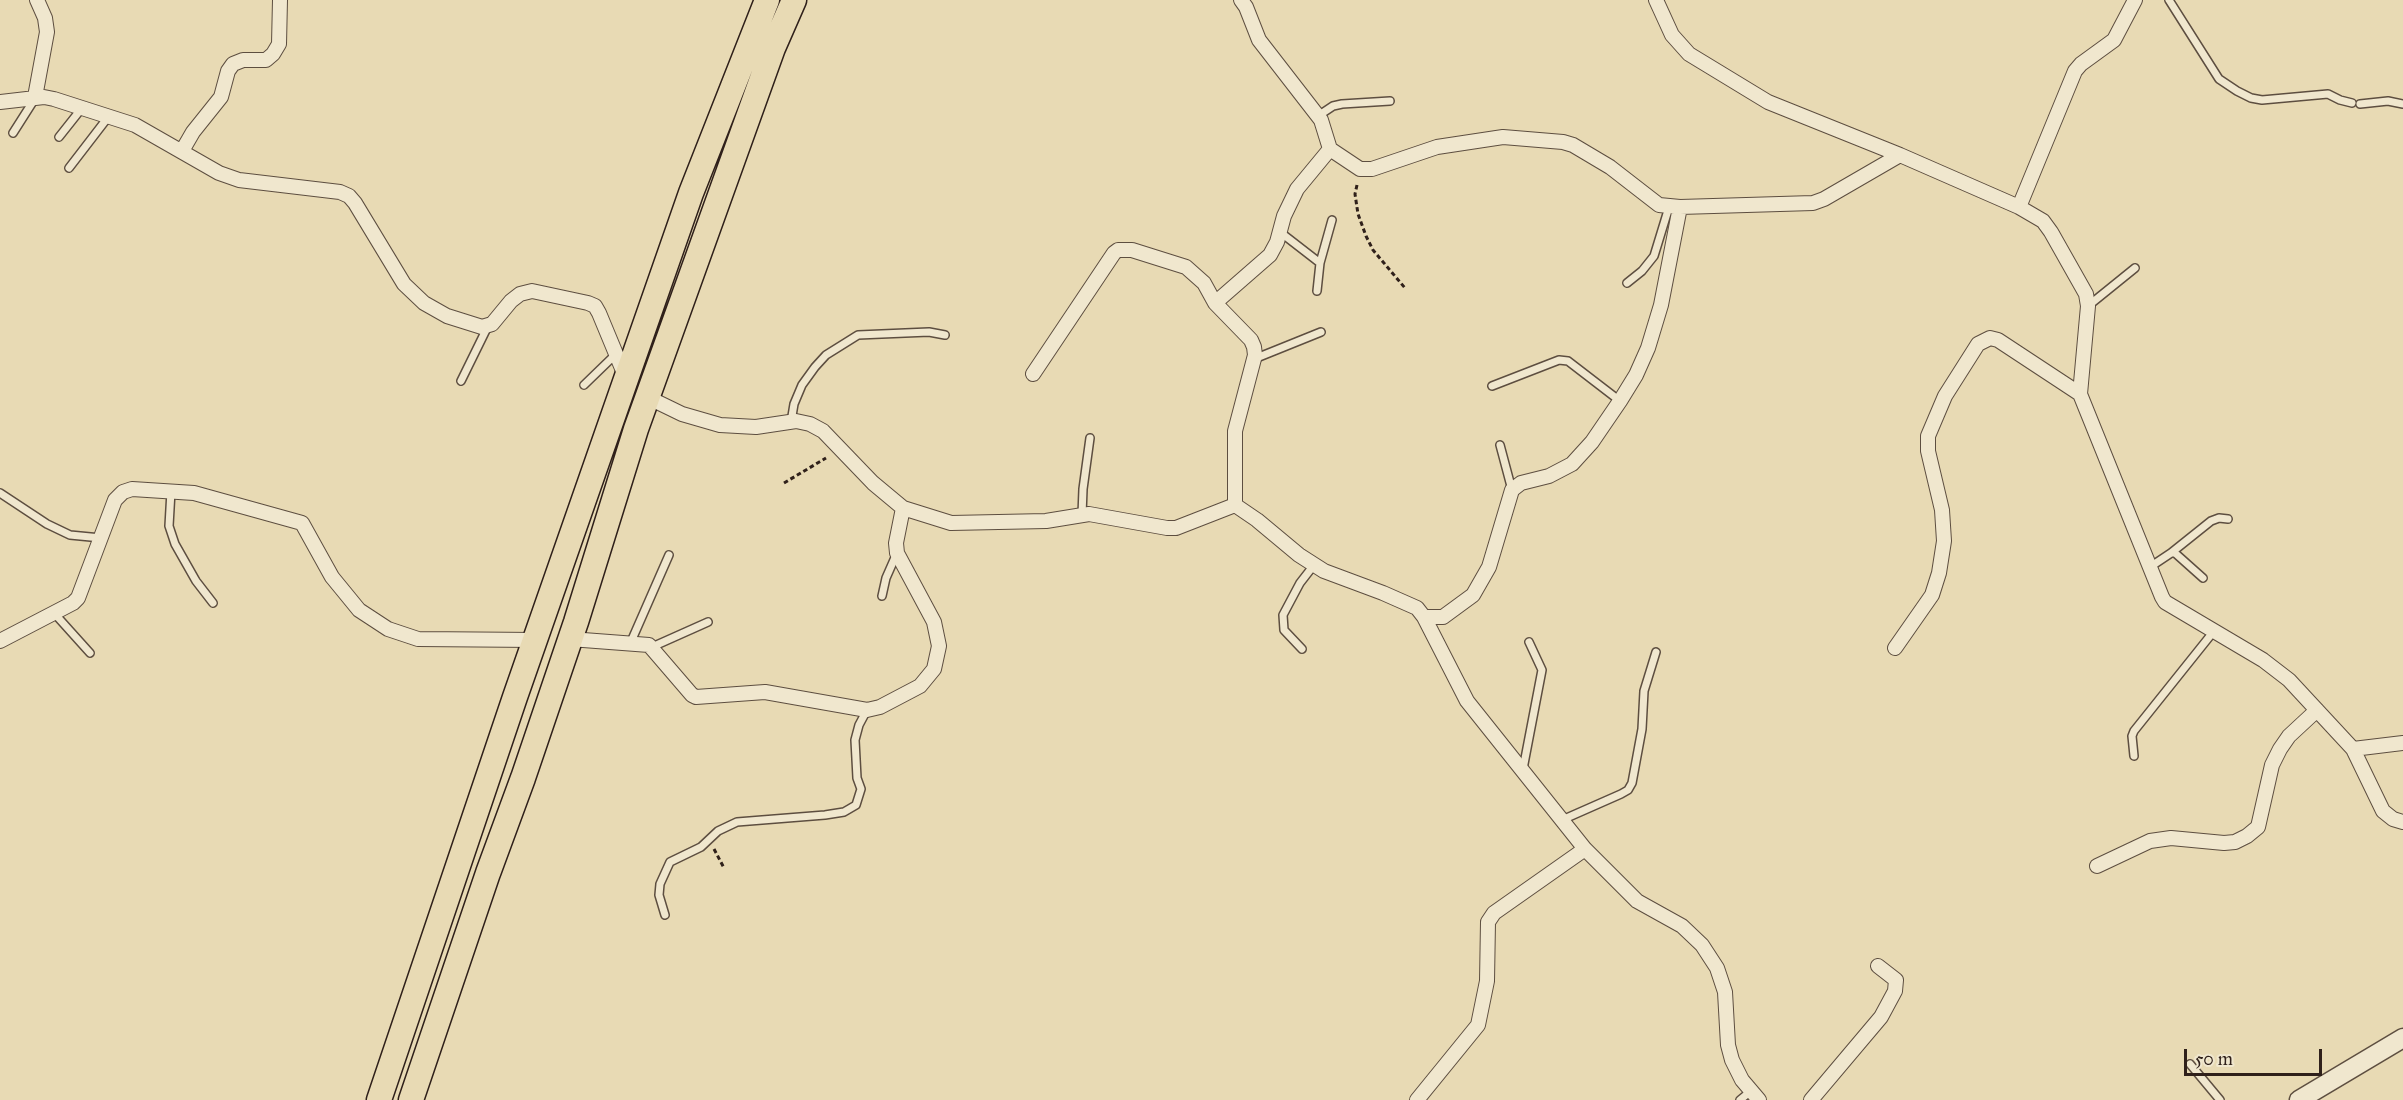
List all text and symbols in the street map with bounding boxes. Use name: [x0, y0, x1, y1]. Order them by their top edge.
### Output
scale bar: [2187, 1037, 2325, 1075]
text: 50 m: [2195, 1048, 2233, 1070]

